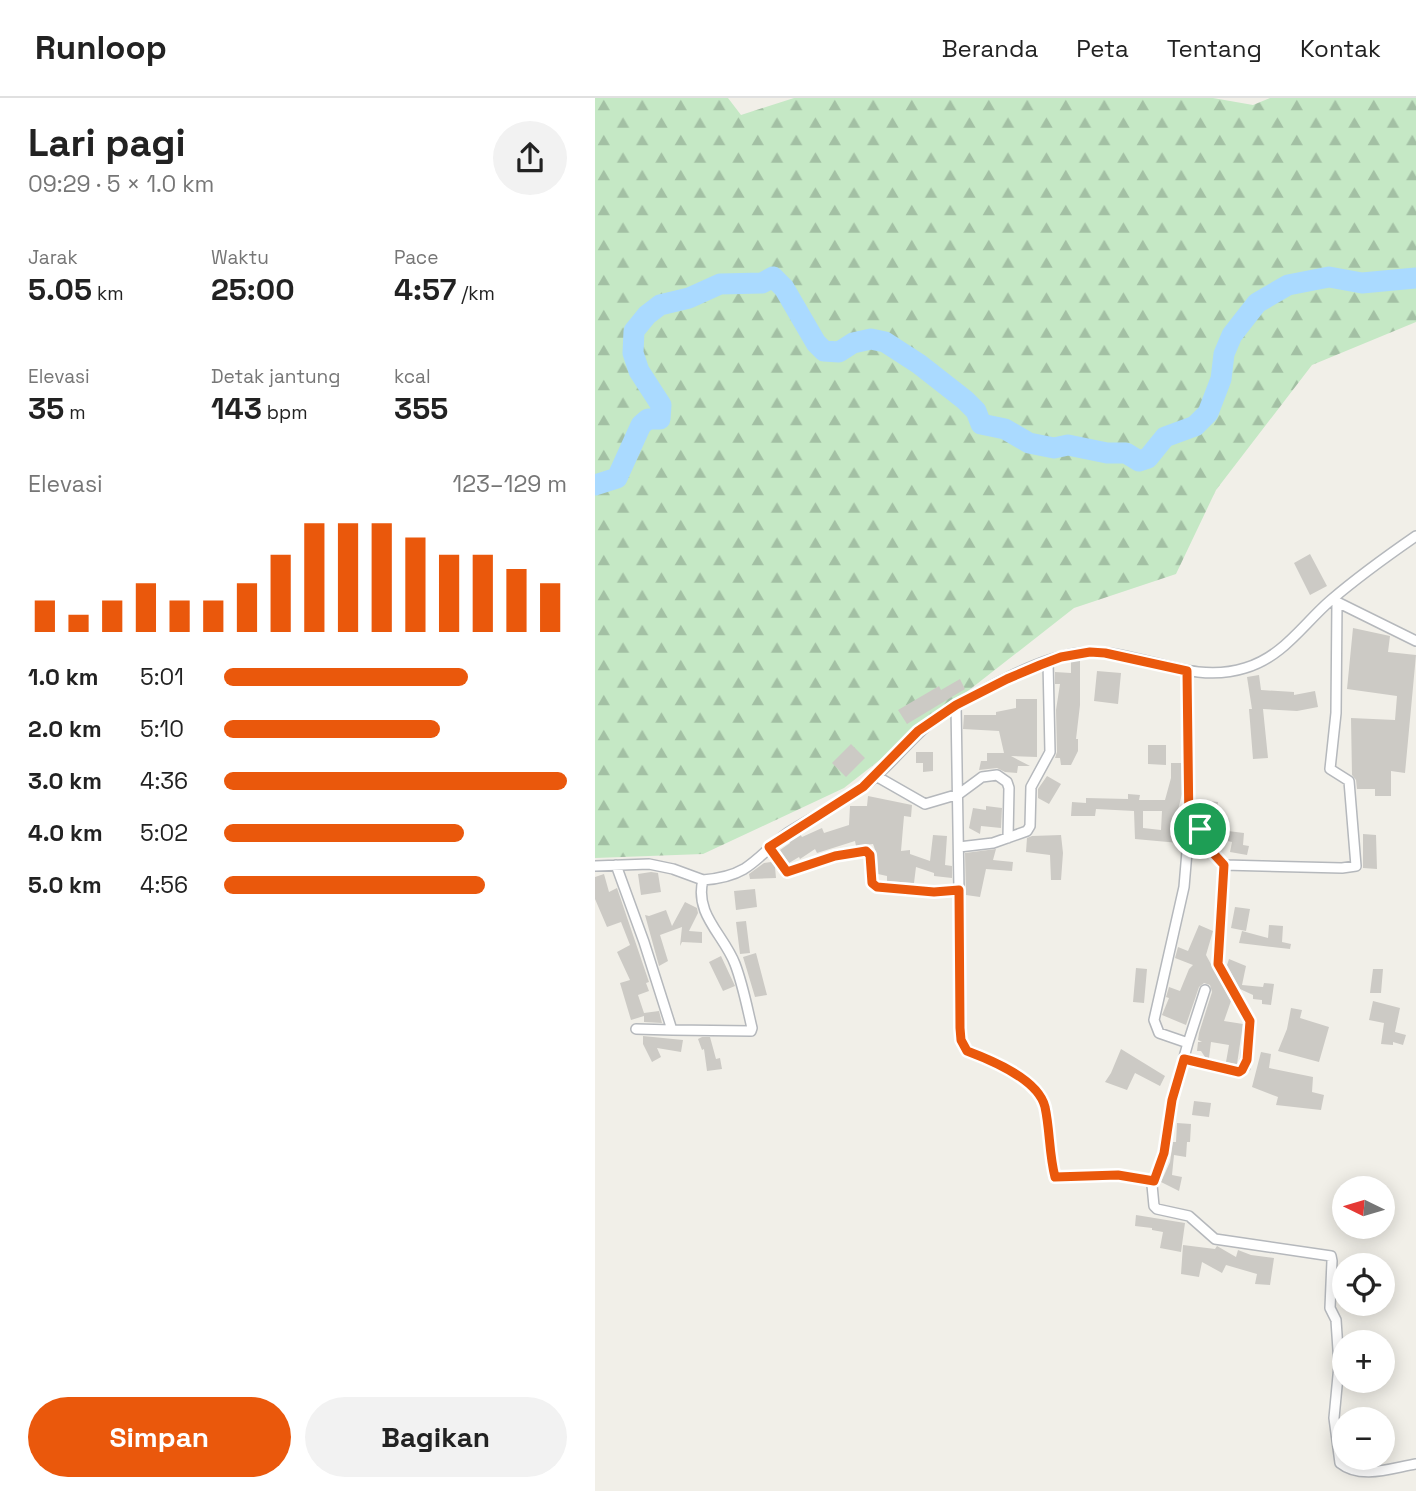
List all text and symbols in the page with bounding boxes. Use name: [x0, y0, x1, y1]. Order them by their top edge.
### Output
text: Runloop: [35, 27, 167, 69]
text: Beranda: [942, 33, 1038, 64]
text: Peta: [1076, 33, 1129, 64]
text: Tentang: [1167, 33, 1262, 64]
text: Kontak: [1300, 33, 1381, 64]
text: Lari pagi: [28, 119, 186, 167]
button: share: [493, 121, 567, 195]
text: 09:29 · 5 × 1.0 km: [28, 169, 214, 199]
text: Jarak: [28, 245, 78, 270]
text: Waktu: [211, 245, 269, 270]
text: Pace: [394, 245, 438, 270]
text: 5.05: [28, 270, 92, 309]
text: 25:00: [211, 270, 295, 309]
text: 4:57: [394, 270, 456, 309]
text: km: [92, 281, 123, 306]
text: /km: [456, 281, 495, 306]
text: Elevasi: [28, 364, 90, 389]
text: Detak jantung: [211, 364, 340, 389]
text: kcal: [394, 364, 431, 389]
text: 35: [28, 389, 64, 428]
text: 143: [211, 389, 262, 428]
text: 355: [394, 389, 448, 428]
text: m: [64, 400, 85, 425]
text: bpm: [262, 400, 308, 425]
text: Elevasi: [28, 469, 103, 499]
text: 123–129 m: [453, 469, 567, 499]
text: 1.0 km: [28, 662, 98, 692]
text: 5:01: [140, 662, 184, 692]
text: 2.0 km: [28, 714, 102, 744]
text: 5:10: [140, 714, 184, 744]
text: 3.0 km: [28, 766, 102, 796]
text: 4:36: [140, 766, 188, 796]
pin: [1170, 799, 1230, 859]
icon: arrive: [1181, 810, 1219, 848]
text: 4.0 km: [28, 818, 103, 848]
text: 5:02: [140, 818, 188, 848]
text: 5.0 km: [28, 870, 102, 900]
text: 4:56: [140, 870, 188, 900]
north arrow: [1332, 1176, 1395, 1239]
map controls: [1332, 1176, 1395, 1470]
button: locate: [1332, 1253, 1395, 1316]
button: +: [1332, 1330, 1395, 1393]
button: Simpan: [28, 1397, 291, 1477]
button: Bagikan: [305, 1397, 567, 1477]
button: −: [1332, 1407, 1395, 1470]

